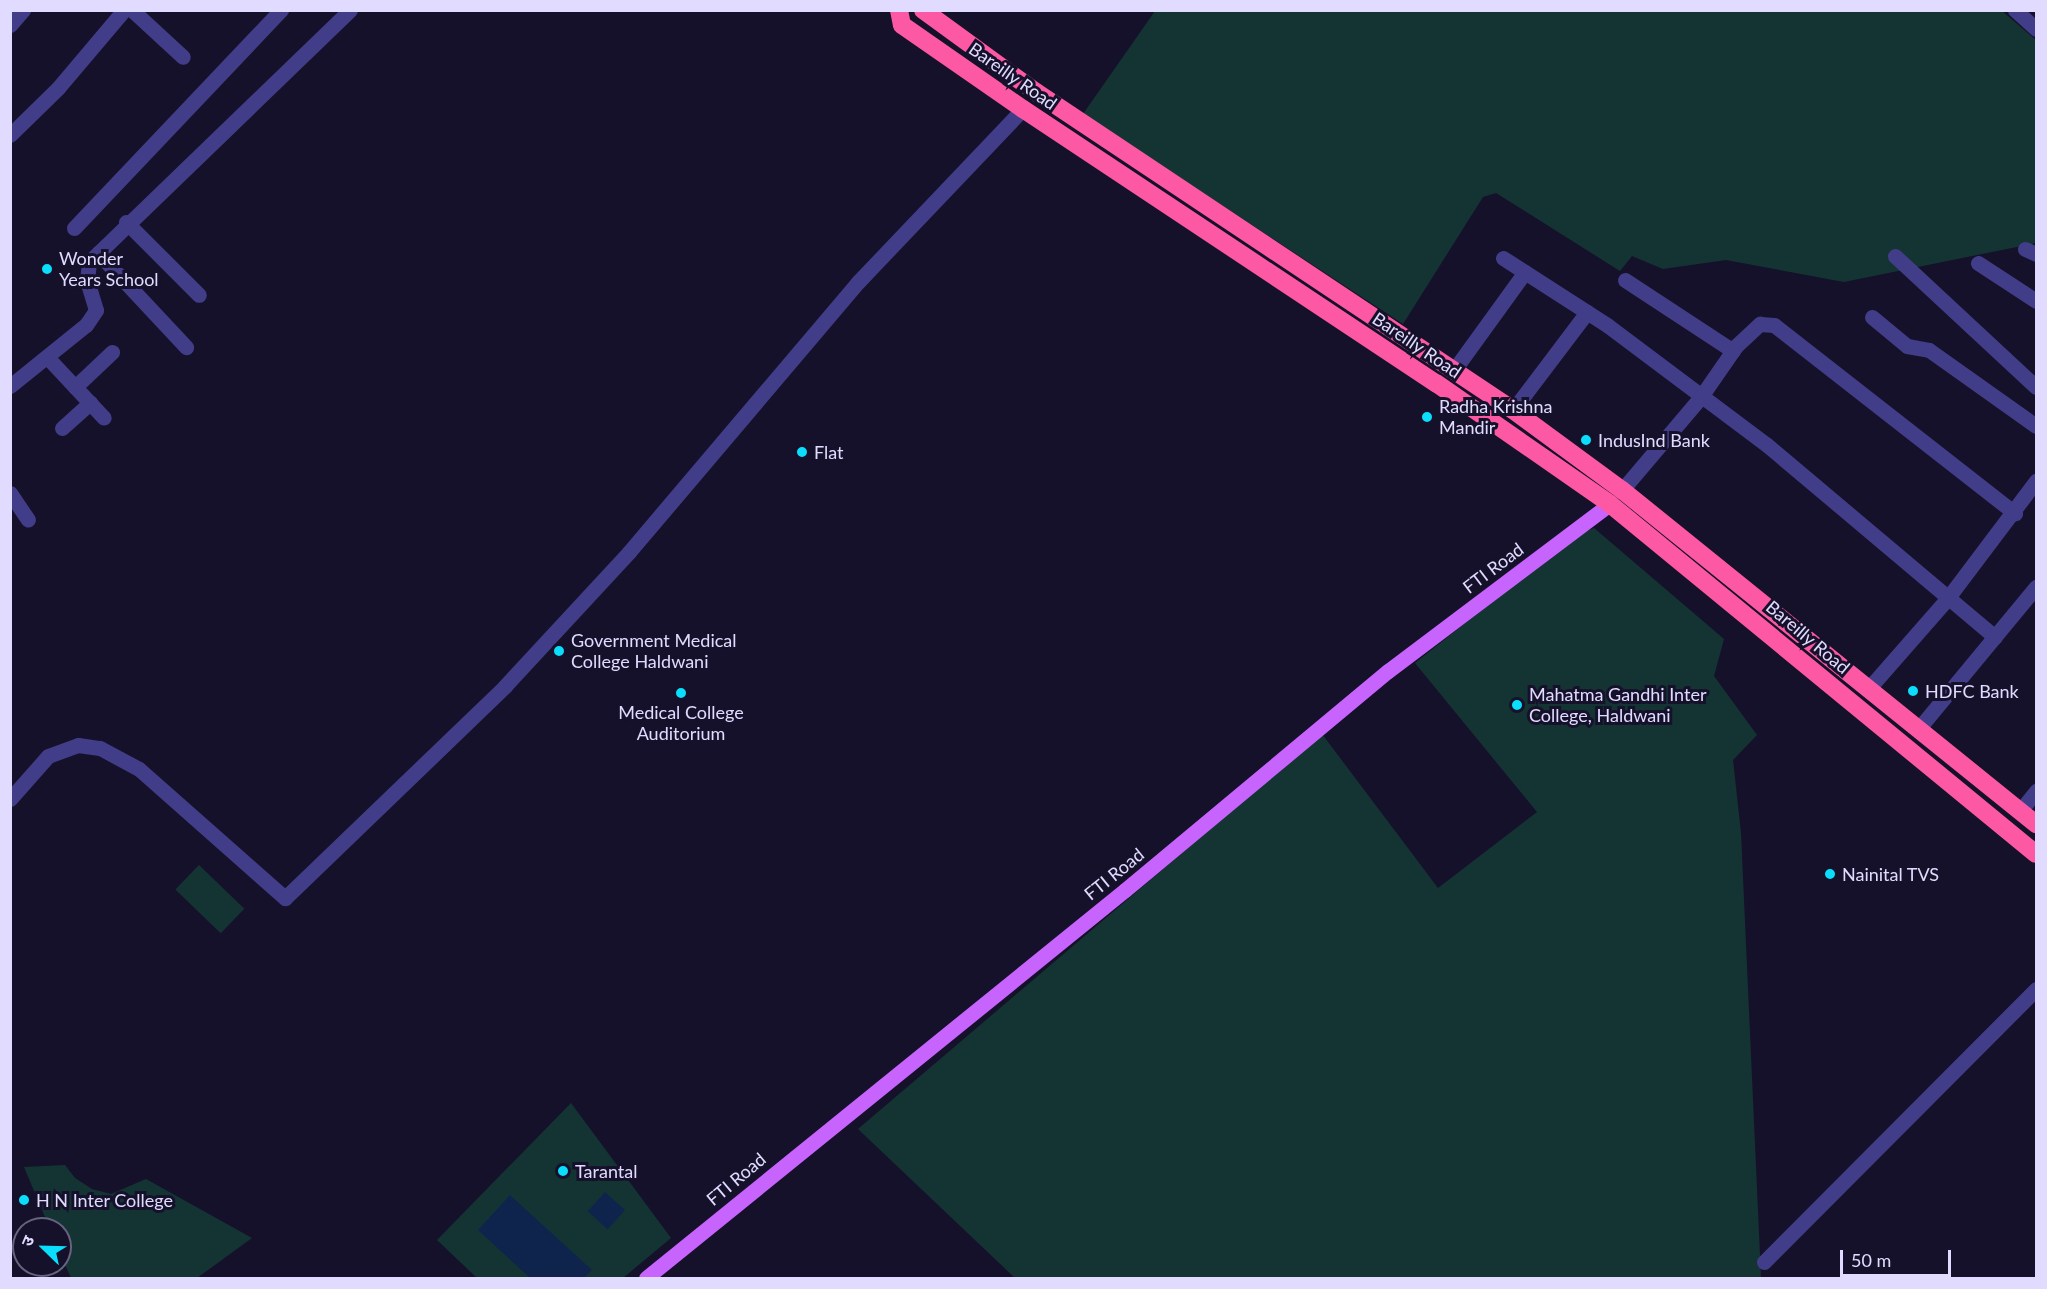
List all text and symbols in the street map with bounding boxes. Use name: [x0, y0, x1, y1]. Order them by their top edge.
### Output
street label: Bareilly Road: [965, 38, 1061, 114]
place label: Wonder Years School: [59, 248, 159, 290]
marker: Wonder Years School: [40, 262, 54, 276]
street label: Bareilly Road: [1368, 307, 1466, 383]
place label: Radha Krishna Mandir: [1439, 396, 1552, 438]
marker: Radha Krishna Mandir: [1420, 410, 1434, 424]
place label: IndusInd Bank: [1598, 429, 1710, 451]
marker: IndusInd Bank: [1579, 433, 1593, 447]
place label: Flat: [814, 441, 844, 463]
marker: Flat: [795, 445, 809, 459]
street label: FTI Road: [1458, 538, 1528, 598]
street label: Bareilly Road: [1762, 596, 1854, 678]
place label: Government Medical College Haldwani: [571, 630, 737, 672]
marker: Government Medical College Haldwani: [552, 644, 566, 658]
place label: HDFC Bank: [1925, 680, 2019, 702]
place label: Mahatma Gandhi Inter College, Haldwani: [1529, 684, 1706, 726]
marker: HDFC Bank: [1906, 684, 1920, 698]
marker: Medical College Auditorium: [674, 686, 688, 700]
marker: Mahatma Gandhi Inter College, Haldwani: [1510, 698, 1524, 712]
place label: Medical College Auditorium: [618, 702, 744, 744]
street label: FTI Road: [1080, 843, 1148, 905]
place label: Nainital TVS: [1842, 863, 1940, 885]
marker: Nainital TVS: [1823, 867, 1837, 881]
street label: FTI Road: [702, 1148, 770, 1210]
place label: Tarantal: [575, 1160, 637, 1182]
marker: Tarantal: [556, 1164, 570, 1178]
place label: H N Inter College: [36, 1189, 173, 1211]
marker: H N Inter College: [17, 1193, 31, 1207]
north arrow: [12, 1217, 72, 1277]
text: उ: [16, 1233, 37, 1249]
scale bar: [1843, 1238, 1954, 1276]
text: 50 m: [1851, 1249, 1891, 1271]

